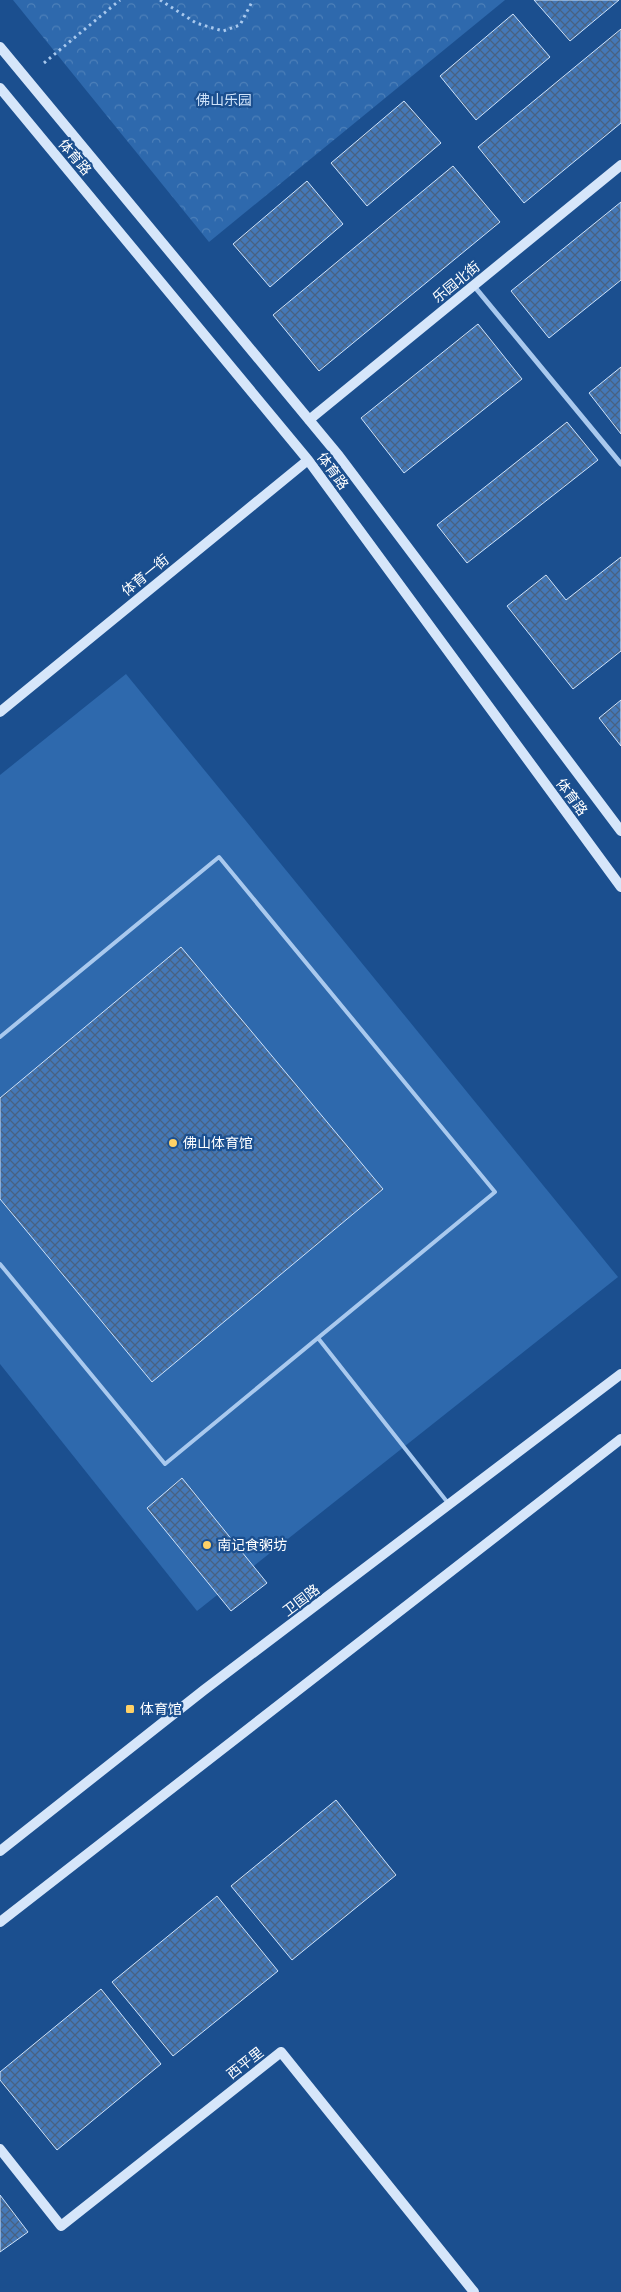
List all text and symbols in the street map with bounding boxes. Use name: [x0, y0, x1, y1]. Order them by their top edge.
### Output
park label: 佛山乐园: [196, 92, 252, 108]
street label: 体育路: [55, 136, 95, 178]
street label: 乐园北街: [429, 258, 483, 306]
street label: 体育路: [314, 449, 352, 493]
street label: 体育一街: [118, 551, 172, 599]
street label: 体育路: [553, 775, 591, 819]
place label: 佛山体育馆: [183, 1135, 253, 1151]
marker: 佛山体育馆: [167, 1137, 179, 1149]
place label: 南记食粥坊: [217, 1537, 287, 1553]
marker: 南记食粥坊: [201, 1539, 213, 1551]
street label: 卫国路: [279, 1581, 323, 1619]
place label: 体育馆: [140, 1701, 182, 1717]
marker: 体育馆: [124, 1703, 136, 1715]
street label: 西平里: [224, 2044, 266, 2082]

